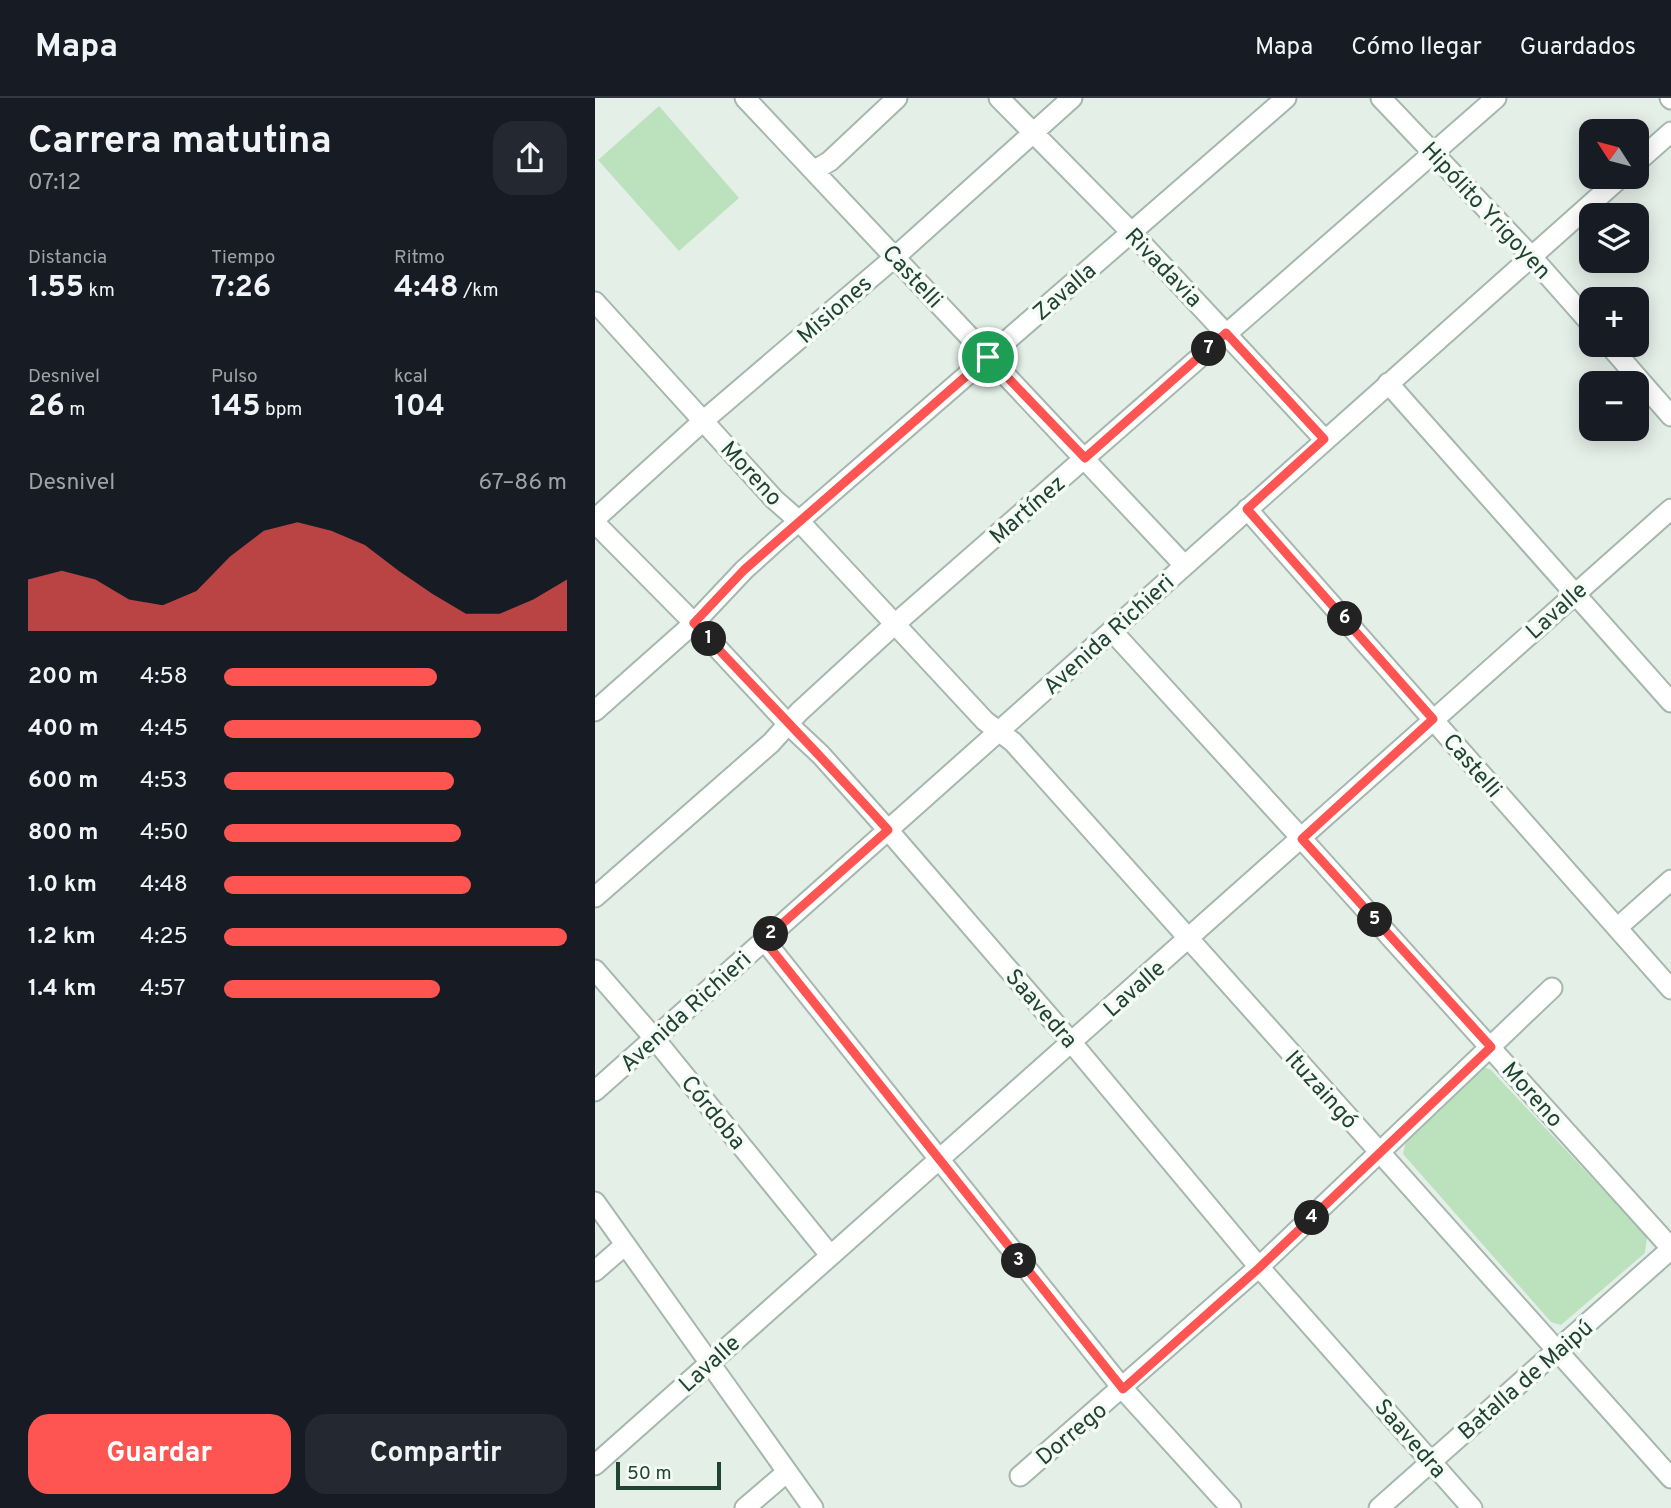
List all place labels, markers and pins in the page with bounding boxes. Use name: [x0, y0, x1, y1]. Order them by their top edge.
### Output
pin: [958, 327, 1018, 387]
pin: 7: [1191, 331, 1227, 366]
pin: 6: [1327, 602, 1363, 636]
pin: 1: [691, 622, 727, 656]
pin: 5: [1357, 902, 1393, 938]
pin: 2: [753, 916, 789, 952]
pin: 4: [1295, 1200, 1329, 1236]
pin: 3: [1001, 1244, 1037, 1278]

